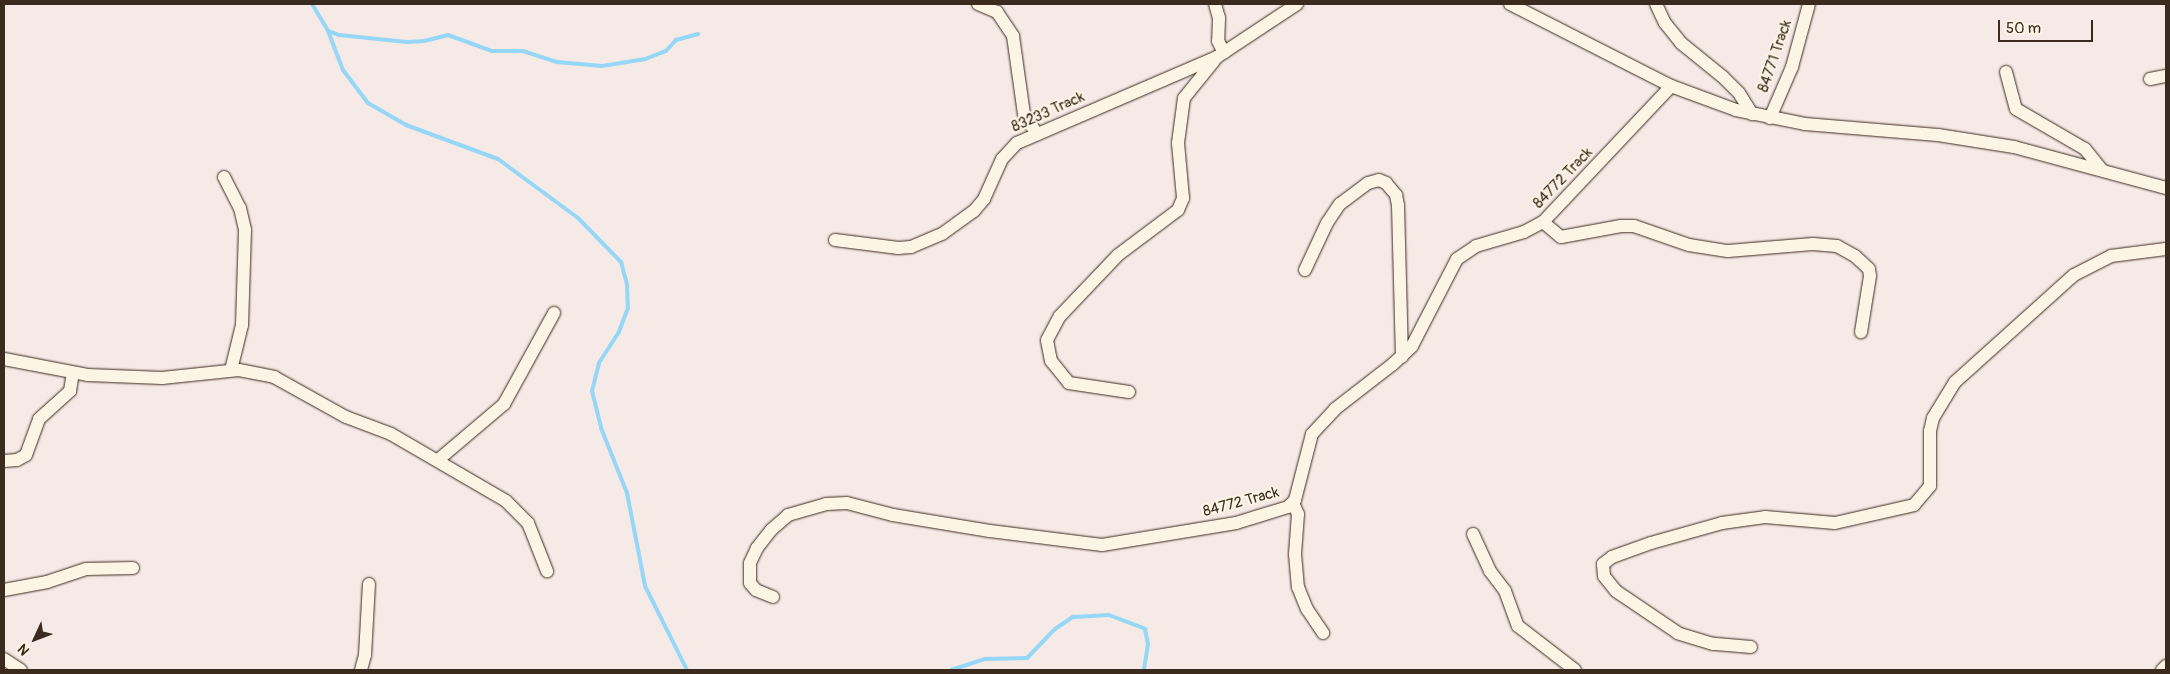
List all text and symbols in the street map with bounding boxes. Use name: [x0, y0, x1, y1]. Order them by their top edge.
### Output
scale bar: [2000, 10, 2095, 42]
street label: 84771 Track: [1754, 17, 1796, 95]
text: 50 m: [2006, 19, 2041, 38]
street label: 83233 Track: [1009, 88, 1087, 136]
street label: 84772 Track: [1529, 144, 1597, 212]
street label: 84772 Track: [1201, 483, 1281, 521]
north arrow: [10, 614, 60, 664]
text: N: [14, 640, 33, 659]

